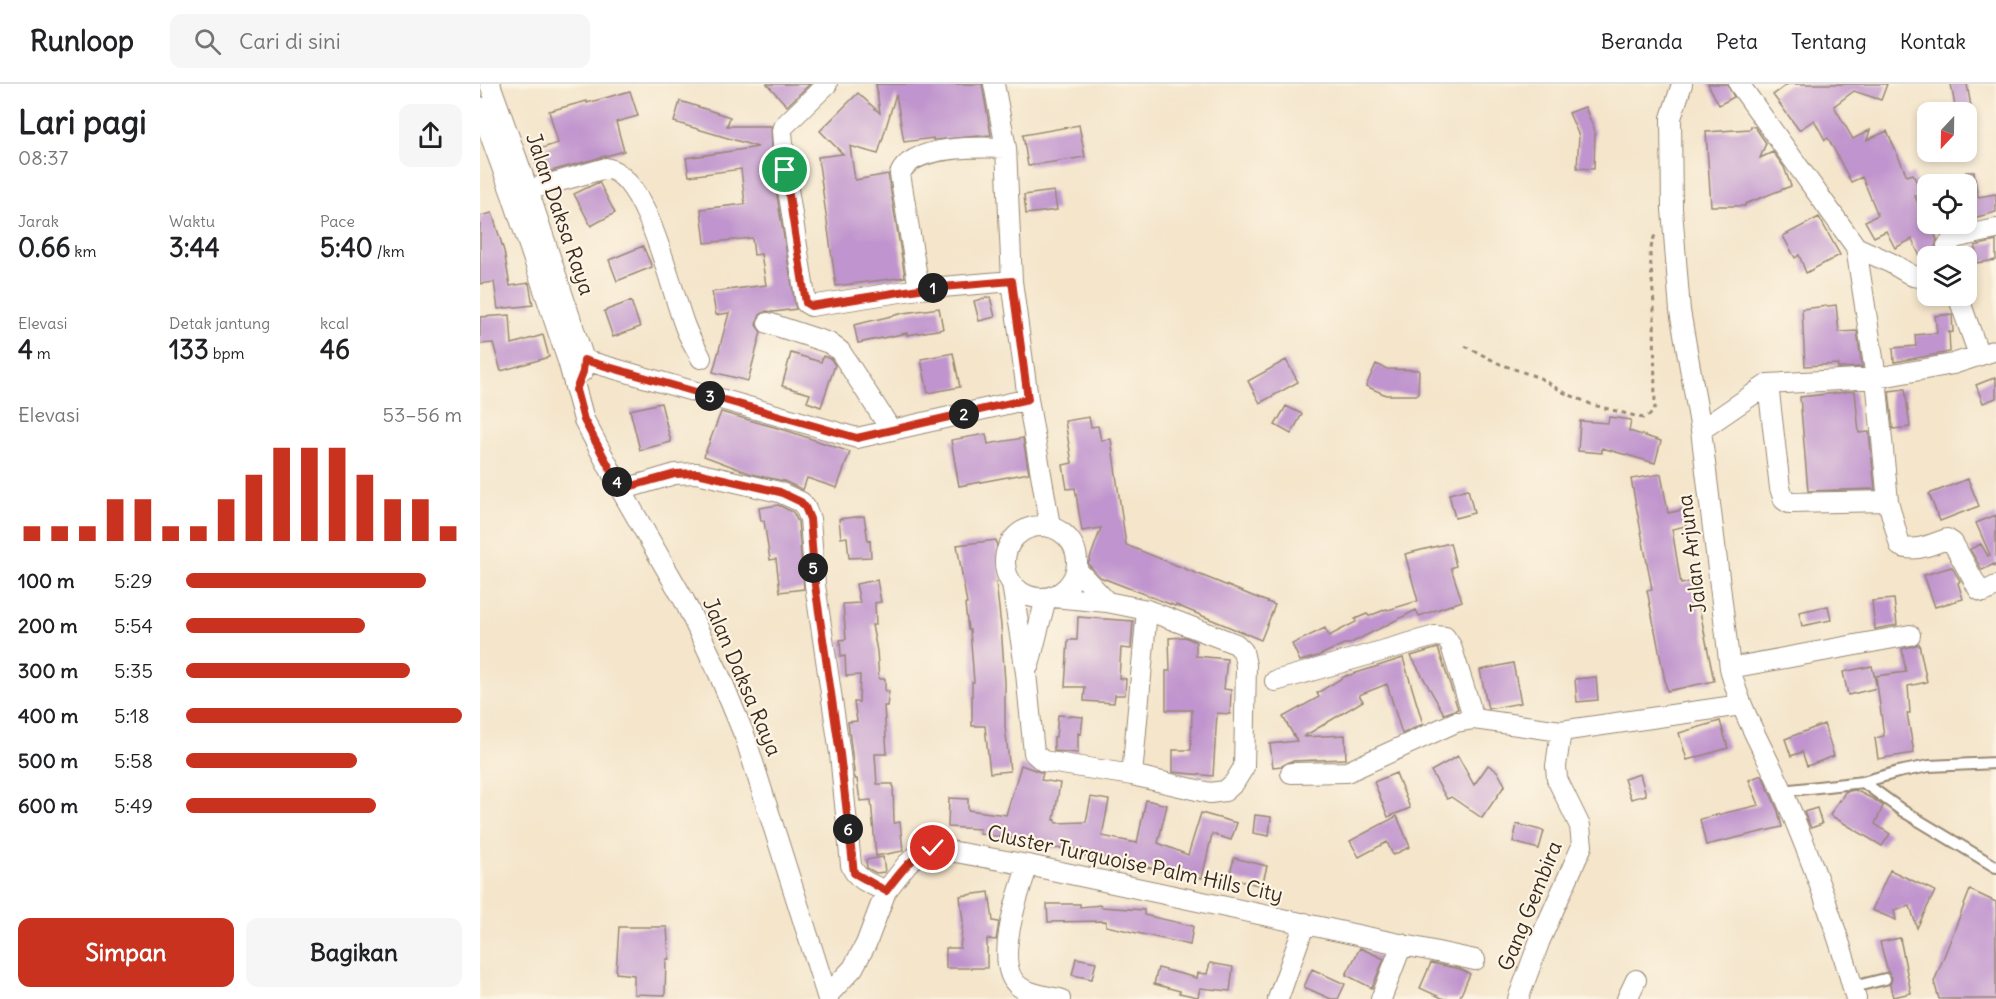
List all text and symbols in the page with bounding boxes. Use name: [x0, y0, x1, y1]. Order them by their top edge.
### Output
search box: [170, 14, 590, 68]
text: Runloop: [30, 23, 134, 59]
icon: search: [191, 25, 224, 58]
text: Cari di sini: [239, 27, 341, 55]
text: Beranda: [1601, 28, 1683, 55]
text: Peta: [1716, 28, 1758, 55]
text: Tentang: [1791, 28, 1867, 55]
text: Kontak: [1900, 28, 1966, 55]
text: Lari pagi: [18, 101, 147, 143]
north arrow: [1917, 102, 1977, 162]
map controls: [1917, 102, 1977, 306]
button: share: [399, 104, 462, 167]
street label: Jalan Daksa Raya: [520, 129, 601, 298]
pin: [759, 144, 810, 195]
text: 08:37: [18, 145, 68, 170]
icon: arrive: [768, 153, 801, 186]
button: locate: [1917, 174, 1977, 234]
text: Jarak: [18, 211, 59, 231]
text: Waktu: [169, 211, 215, 231]
text: Pace: [320, 211, 355, 231]
text: 0.66: [18, 231, 71, 264]
text: 3:44: [169, 231, 220, 264]
text: 5:40: [320, 231, 373, 264]
text: km: [71, 241, 97, 261]
text: /km: [373, 241, 405, 261]
button: layers: [1917, 246, 1977, 306]
pin: 1: [918, 273, 948, 303]
text: 1: [930, 278, 936, 298]
text: Elevasi: [18, 313, 67, 333]
text: Detak jantung: [169, 313, 270, 333]
text: kcal: [320, 313, 349, 333]
text: 4: [18, 333, 33, 366]
text: 133: [169, 333, 209, 366]
text: 46: [320, 333, 350, 366]
text: m: [33, 343, 51, 363]
text: bpm: [209, 343, 245, 363]
pin: 3: [695, 381, 725, 411]
text: 3: [705, 386, 715, 406]
pin: 2: [949, 399, 979, 429]
text: Elevasi: [18, 402, 80, 427]
text: 53–56 m: [382, 402, 462, 427]
text: 2: [960, 404, 968, 424]
pin: 4: [602, 467, 632, 497]
text: 4: [612, 472, 622, 492]
street label: Jalan Arjuna: [1671, 493, 1712, 615]
pin: 5: [798, 553, 828, 583]
text: 5: [808, 558, 818, 578]
text: 100 m: [18, 568, 75, 593]
text: 5:29: [114, 568, 152, 593]
street label: Jalan Daksa Raya: [697, 593, 788, 760]
text: 200 m: [18, 613, 78, 638]
text: 5:54: [114, 613, 153, 638]
text: 300 m: [18, 658, 78, 683]
text: 5:35: [114, 658, 153, 683]
text: 400 m: [18, 703, 78, 728]
text: 5:18: [114, 703, 149, 728]
text: 500 m: [18, 748, 78, 773]
text: 5:58: [114, 748, 153, 773]
text: 600 m: [18, 793, 78, 818]
text: 5:49: [114, 793, 153, 818]
pin: 6: [833, 814, 863, 844]
text: 6: [843, 819, 853, 839]
street label: Cluster Turquoise Palm Hills City: [985, 819, 1286, 908]
pin: [907, 822, 958, 873]
icon: check: [916, 831, 949, 864]
street label: Gang Gembira: [1491, 837, 1568, 975]
button: Simpan: [18, 918, 234, 987]
button: Bagikan: [246, 918, 462, 987]

